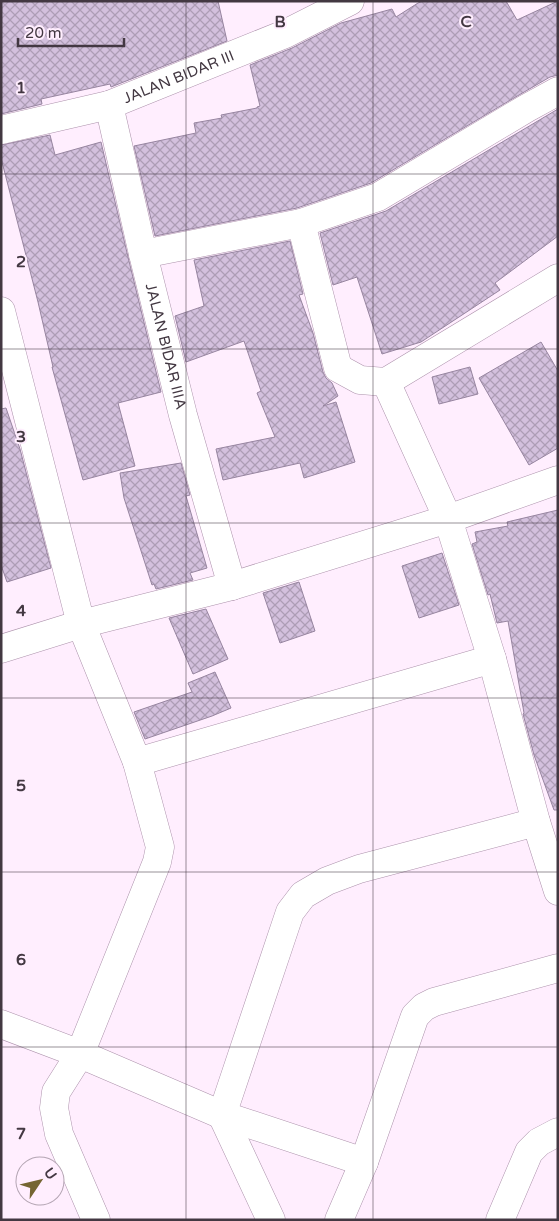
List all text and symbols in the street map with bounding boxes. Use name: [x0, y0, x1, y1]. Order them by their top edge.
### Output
text: B: [274, 12, 286, 32]
text: C: [460, 12, 472, 32]
scale bar: [18, 15, 124, 47]
text: 20 m: [25, 24, 62, 42]
street label: JALAN BIDAR III: [121, 46, 237, 107]
text: 1: [16, 78, 26, 98]
text: 2: [16, 252, 26, 272]
street label: JALAN BIDAR IIIA: [142, 281, 190, 411]
text: 3: [16, 427, 26, 447]
text: 4: [16, 601, 26, 621]
text: 5: [16, 776, 26, 796]
text: 6: [16, 950, 26, 970]
text: 7: [16, 1124, 26, 1144]
north arrow: [15, 1156, 65, 1206]
text: U: [40, 1165, 60, 1183]

